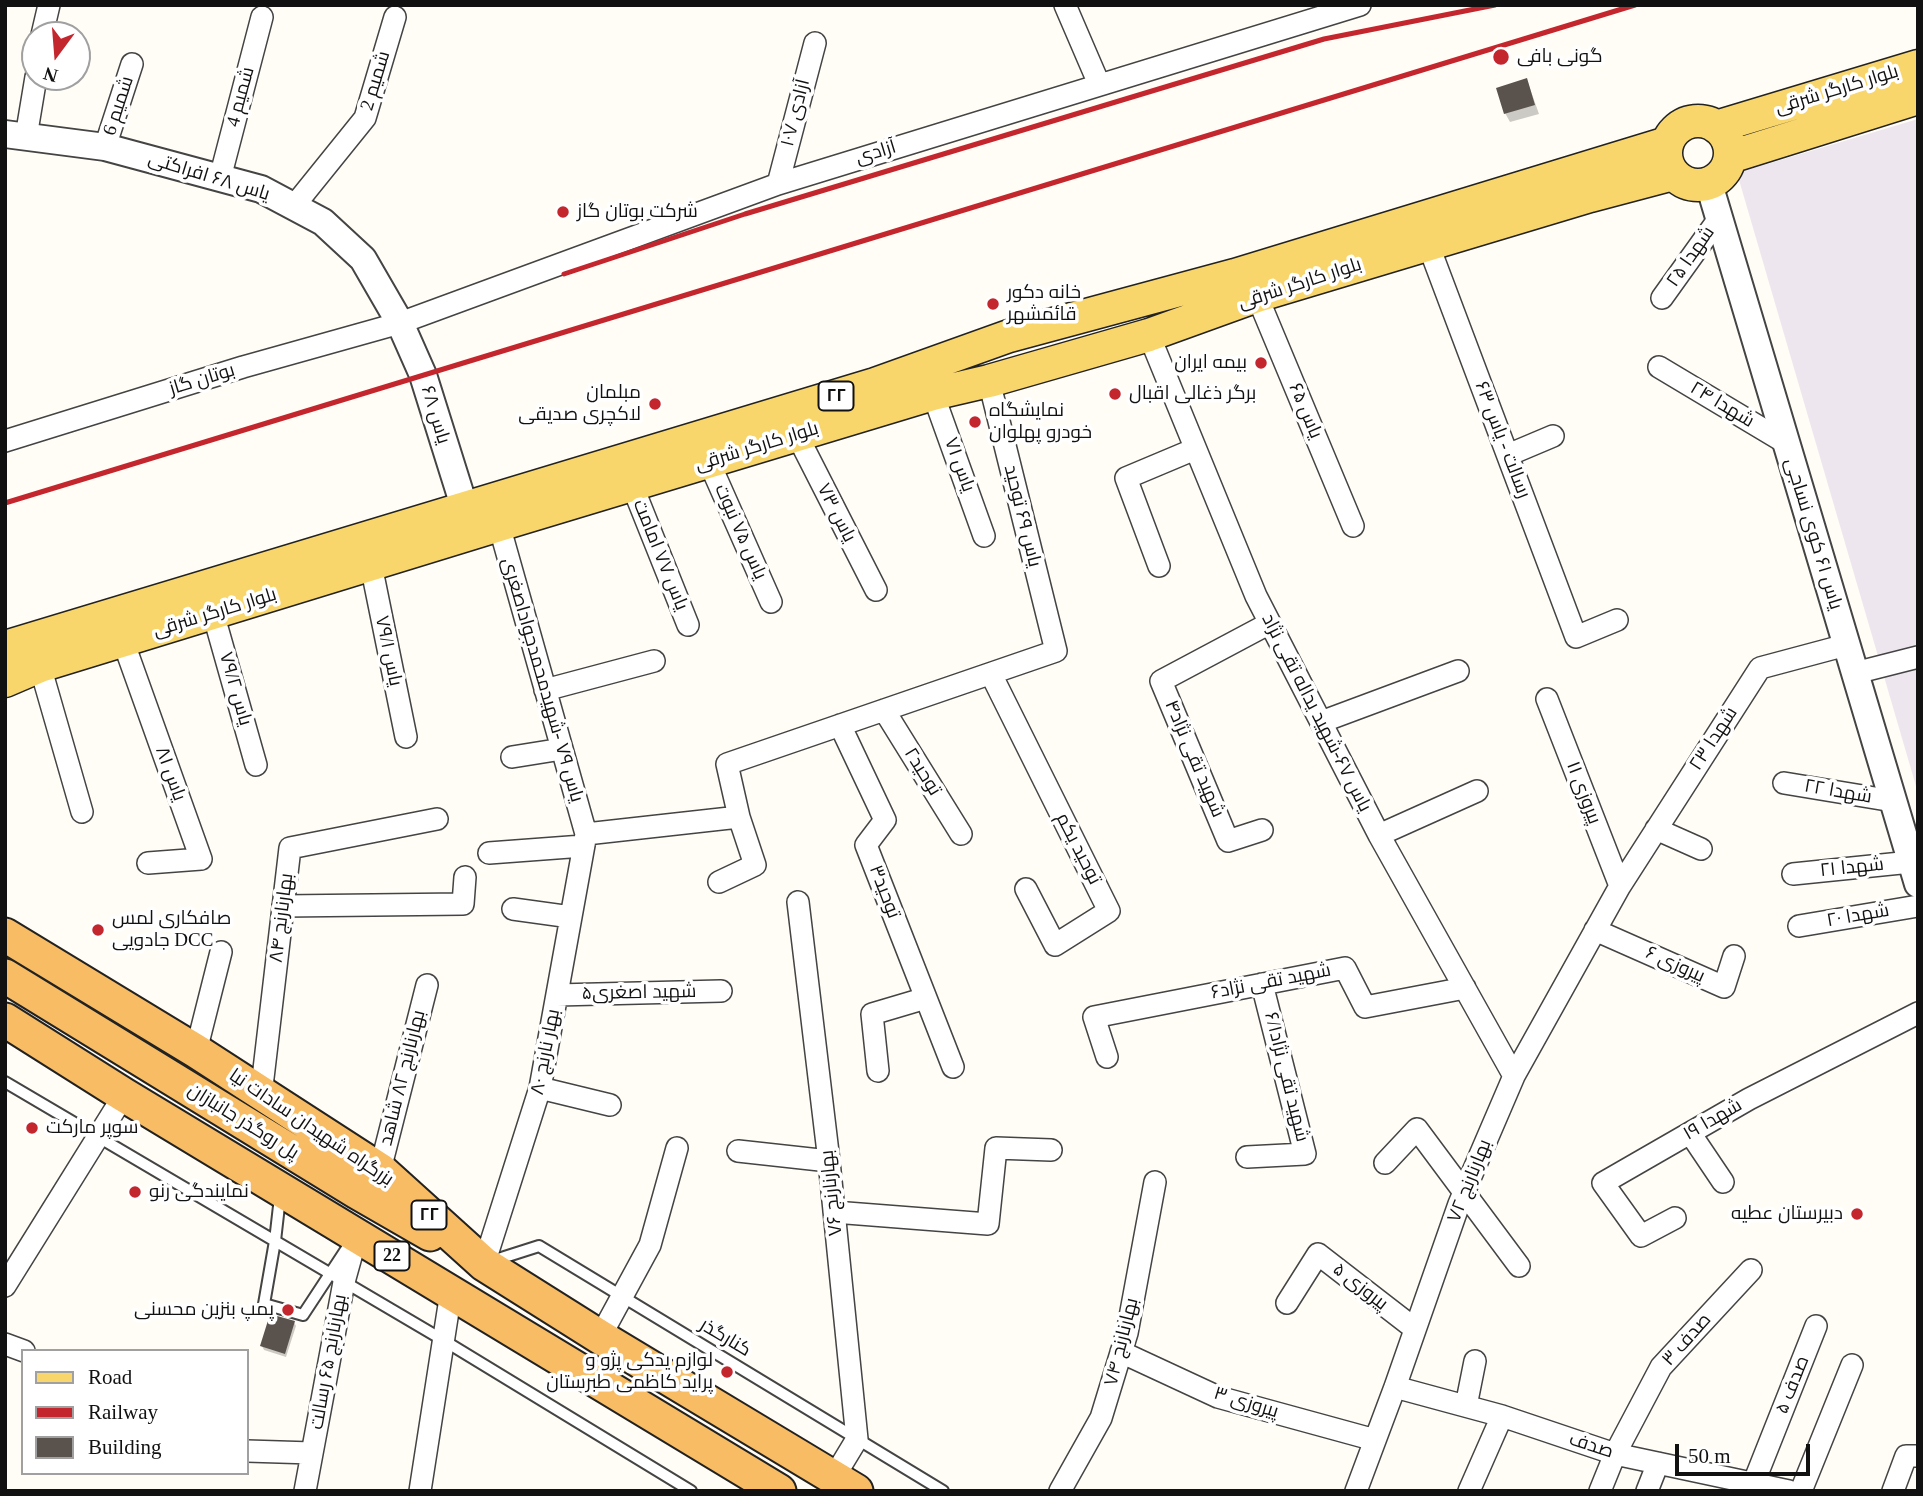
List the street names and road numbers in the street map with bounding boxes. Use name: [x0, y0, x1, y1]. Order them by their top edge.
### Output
street label: شمیم 2: [356, 49, 396, 113]
street label: بلوار کارگر شرقی: [1772, 60, 1902, 120]
street label: شمیم 4: [222, 65, 260, 129]
street label: شمیم 6: [99, 74, 139, 138]
street label: آزادی ۱۰۷: [777, 77, 815, 149]
street label: آزادی: [853, 136, 899, 170]
street label: یاس ۶۸ افراکتی: [145, 148, 273, 206]
street label: شهدا ۲۵: [1662, 222, 1720, 292]
street label: بلوار کارگر شرقی: [1236, 253, 1364, 315]
street label: بوتان گاز: [166, 359, 238, 401]
street label: شهدا ۲۴: [1686, 377, 1758, 433]
street label: رسالت - یاس ۶۳: [1469, 378, 1535, 502]
street label: یاس ۶۵: [1283, 380, 1327, 442]
road number: ۲۲: [818, 382, 854, 410]
street label: یاس ۶۸: [415, 383, 455, 447]
street label: بلوار کارگر شرقی: [692, 417, 822, 477]
street label: یاس ۷۱: [939, 435, 979, 495]
street label: یاس ۶۱ کوی نساجی: [1779, 456, 1847, 612]
street label: یاس ۶۹ توحید: [998, 463, 1046, 569]
street label: یاس ۷۳: [812, 480, 860, 546]
street label: یاس ۷۵ نبوت: [709, 481, 771, 583]
street label: یاس ۷۷ امامت: [627, 496, 693, 614]
street label: یاس ۷۹ -شهیدمحمدجواداصغری: [496, 555, 588, 805]
street label: بلوار کارگر شرقی: [150, 583, 280, 643]
street label: یاس ۶۷-شهید یداله تقی نژاد: [1256, 610, 1376, 816]
street label: یاس ۷۹/۱: [369, 614, 407, 688]
street label: یاس ۷۹/۲: [214, 650, 256, 728]
street label: شهید تقی نژاد۴: [1159, 697, 1229, 821]
street label: شهدا ۲۳: [1685, 703, 1743, 775]
street label: یاس ۸۱: [150, 744, 190, 804]
street label: توحید۲: [898, 744, 946, 800]
street label: پیروزی ۱۱: [1561, 758, 1605, 828]
street label: شهدا ۲۲: [1802, 775, 1874, 809]
street label: توحید یکم: [1050, 809, 1106, 889]
street label: شهدا ۲۱: [1819, 853, 1885, 883]
street label: توحید۳: [863, 862, 905, 922]
street label: بهارنارنج ۸۴: [265, 872, 299, 964]
street label: شهدا ۲۰: [1825, 899, 1891, 933]
street label: پیروزی ۶: [1642, 942, 1708, 988]
street label: شهید تقی نژاد۶: [1209, 959, 1333, 1005]
street label: شهید اصغری۵: [581, 981, 697, 1005]
street label: بهار نارنج ۸۰: [527, 1007, 565, 1097]
street label: بهارنارنج ۸۲ شاهد: [375, 1008, 431, 1148]
street label: شهید تقی نژاد۶/۱: [1259, 1010, 1313, 1144]
street label: بزرگراه شهیدان سادات نیا: [224, 1064, 398, 1192]
street label: پل روگذر جانبازان: [183, 1079, 303, 1165]
street label: شهدا ۱۹: [1680, 1094, 1746, 1146]
street label: بهارنارنج ۷۲: [1443, 1136, 1497, 1226]
street label: بهارنارنج ۷۶: [816, 1149, 848, 1237]
road number: ۲۲: [412, 1200, 446, 1230]
road number: 22: [374, 1241, 410, 1270]
street label: پیروزی ۵: [1328, 1258, 1392, 1316]
street label: بهارنارنج ۶۵ رسالت: [306, 1293, 352, 1431]
street label: بهارنارنج ۷۴: [1100, 1296, 1144, 1388]
street label: صدف ۳: [1657, 1309, 1717, 1371]
street label: کنارگذر: [695, 1314, 755, 1362]
street label: صدف ۵: [1771, 1353, 1815, 1417]
street label: پیروزی ۳: [1211, 1382, 1281, 1424]
street label: صدف: [1566, 1428, 1616, 1464]

